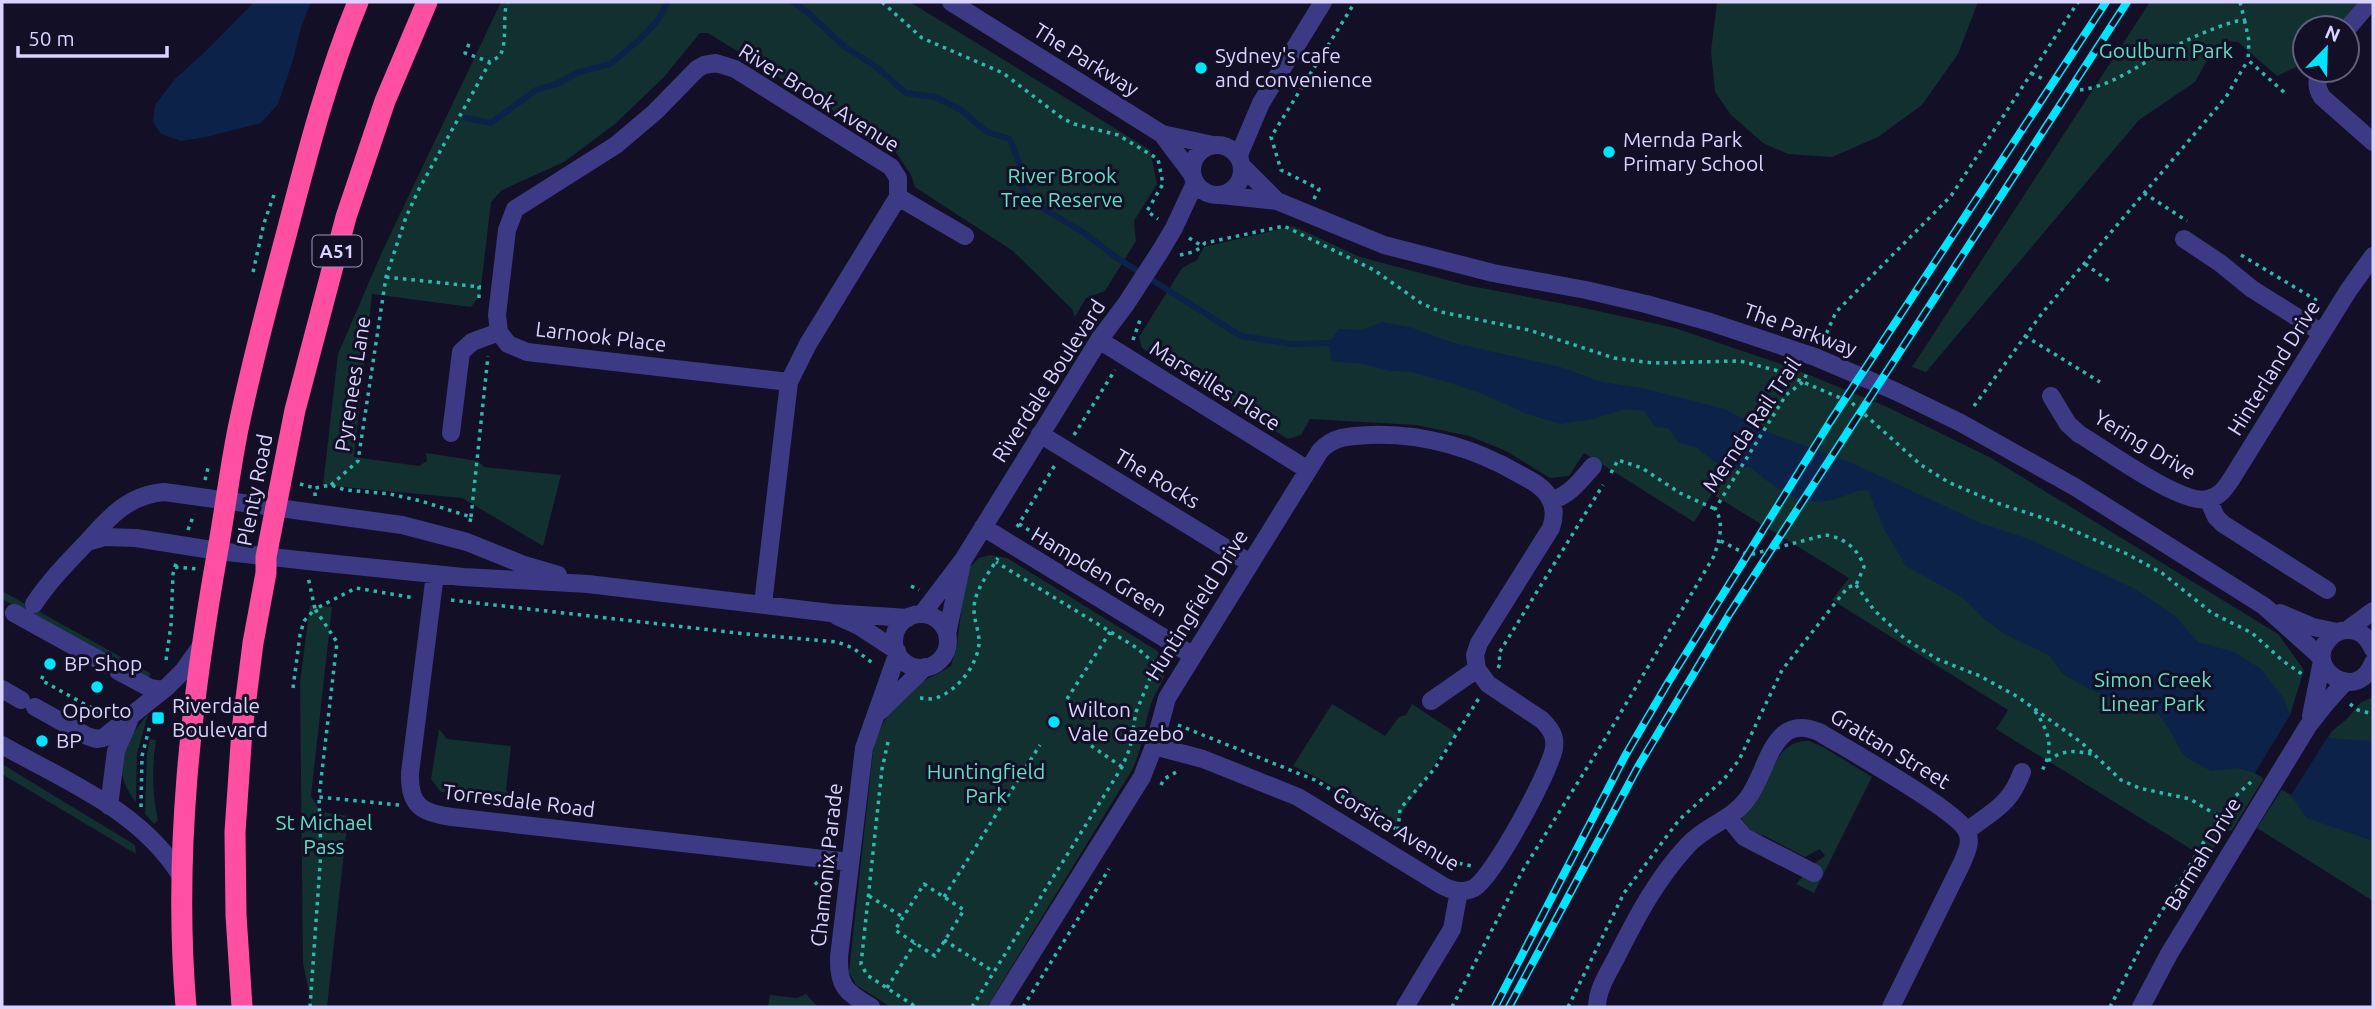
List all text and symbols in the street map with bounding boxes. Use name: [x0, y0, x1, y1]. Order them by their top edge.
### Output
scale bar: [18, 14, 166, 58]
north arrow: [2291, 14, 2361, 84]
street label: The Parkway: [1030, 17, 1143, 101]
text: N: [2322, 20, 2343, 46]
text: 50 m: [28, 26, 75, 50]
street label: River Brook Avenue: [735, 38, 904, 156]
park label: Goulburn Park: [2099, 38, 2234, 62]
place label: Sydney's cafe and convenience: [1215, 43, 1373, 91]
marker: Sydney's cafe and convenience: [1193, 60, 1209, 76]
place label: Mernda Park Primary School: [1623, 127, 1764, 175]
marker: Mernda Park Primary School: [1601, 144, 1617, 160]
park label: River Brook Tree Reserve: [1001, 163, 1123, 211]
road number: A51: [312, 235, 362, 266]
street label: Riverdale Boulevard: [987, 295, 1110, 466]
street label: Hinterland Drive: [2222, 296, 2324, 439]
street label: The Parkway: [1740, 297, 1860, 361]
street label: Pyrenees Lane: [329, 314, 375, 453]
street label: Larnook Place: [534, 316, 668, 356]
street label: Marseilles Place: [1146, 335, 1285, 435]
street label: Mernda Rail Trail: [1697, 353, 1805, 496]
street label: Yering Drive: [2090, 404, 2201, 484]
street label: Plenty Road: [231, 432, 277, 548]
street label: The Rocks: [1111, 443, 1204, 513]
street label: Hampden Green: [1028, 521, 1172, 621]
street label: Huntingfield Drive: [1140, 525, 1252, 684]
place label: BP Shop: [64, 651, 142, 675]
marker: BP Shop: [42, 656, 58, 672]
park label: Simon Creek Linear Park: [2094, 667, 2212, 715]
marker: Oporto: [89, 679, 105, 695]
place label: Riverdale Boulevard: [172, 693, 268, 741]
place label: Wilton Vale Gazebo: [1068, 697, 1184, 745]
place label: Oporto: [62, 698, 132, 722]
street label: Grattan Street: [1826, 703, 1955, 793]
marker: Riverdale Boulevard: [150, 710, 166, 726]
marker: Wilton Vale Gazebo: [1046, 714, 1062, 730]
place label: BP: [56, 728, 82, 752]
marker: BP: [34, 733, 50, 749]
park label: Huntingfield Park: [927, 759, 1045, 807]
street label: Torresdale Road: [442, 779, 596, 821]
street label: Corsica Avenue: [1329, 781, 1464, 875]
street label: Chamonix Parade: [805, 782, 847, 948]
street label: Barmah Drive: [2159, 793, 2245, 914]
park label: St Michael Pass: [275, 810, 373, 858]

